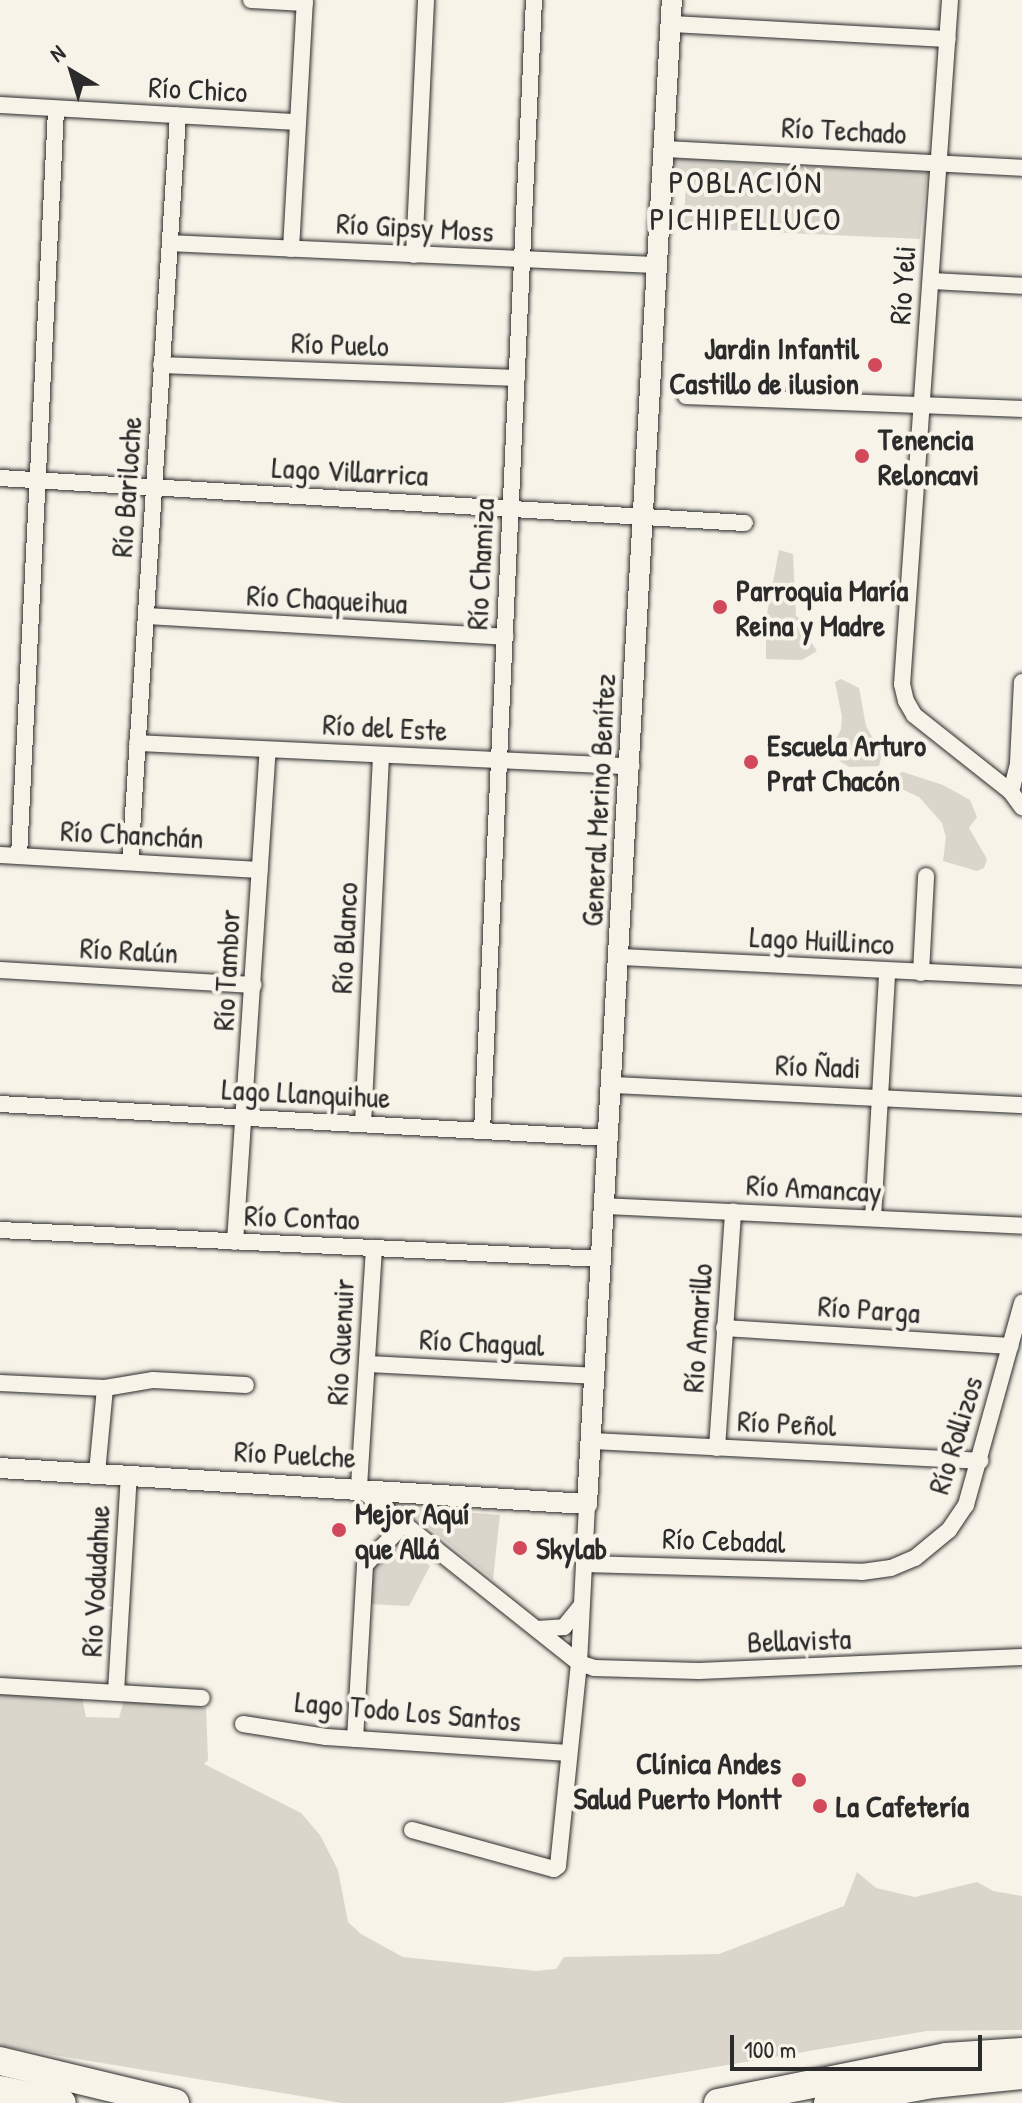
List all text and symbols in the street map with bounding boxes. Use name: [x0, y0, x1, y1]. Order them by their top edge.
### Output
north arrow: [32, 32, 112, 112]
text: N: [43, 38, 71, 69]
street label: Río Chico: [148, 68, 248, 110]
street label: Río Techado: [781, 109, 907, 151]
district label: POBLACIÓN PICHIPELLUCO: [649, 164, 843, 239]
street label: Río Gipsy Moss: [335, 205, 495, 249]
street label: Río Yeli: [881, 244, 923, 326]
street label: Río Puelo: [291, 324, 389, 364]
place label: Jardin Infantil Castillo de ilusion: [669, 330, 859, 400]
marker: Jardin Infantil Castillo de ilusion: [866, 356, 884, 374]
street label: Río Bariloche: [103, 416, 149, 558]
place label: Tenencia Reloncavi: [878, 421, 979, 492]
marker: Tenencia Reloncavi: [853, 447, 871, 465]
street label: Lago Villarrica: [271, 449, 429, 493]
street label: Río Chamiza: [459, 497, 501, 631]
place label: Parroquia María Reina y Madre: [736, 572, 908, 642]
street label: Río Chaqueihua: [246, 577, 408, 621]
marker: Parroquia María Reina y Madre: [711, 598, 729, 616]
street label: General Merino Benítez: [573, 673, 623, 927]
street label: Río del Este: [322, 706, 448, 748]
place label: Escuela Arturo Prat Chacón: [767, 727, 926, 798]
marker: Escuela Arturo Prat Chacón: [742, 753, 760, 771]
street label: Río Chanchán: [60, 812, 204, 856]
street label: Río Blanco: [323, 881, 365, 995]
street label: Río Tambor: [205, 908, 247, 1032]
street label: Lago Huillinco: [749, 918, 895, 962]
street label: Río Ralún: [79, 929, 179, 971]
street label: Río Ñadi: [775, 1047, 861, 1085]
street label: Lago Llanquihue: [221, 1071, 391, 1115]
street label: Río Amancay: [745, 1166, 883, 1210]
street label: Río Contao: [244, 1197, 360, 1237]
street label: Río Amarillo: [675, 1262, 719, 1394]
street label: Río Quenuir: [319, 1278, 361, 1406]
street label: Río Parga: [817, 1287, 921, 1331]
street label: Río Chagual: [419, 1321, 545, 1363]
street label: Río Rollizos: [920, 1372, 990, 1498]
street label: Río Peñol: [736, 1402, 838, 1444]
street label: Río Puelche: [233, 1433, 357, 1475]
place label: Mejor Aquí que Allá: [355, 1495, 470, 1566]
street label: Río Vodudahue: [73, 1504, 117, 1658]
street label: Río Cebadal: [662, 1520, 786, 1560]
marker: Mejor Aquí que Allá: [330, 1521, 348, 1539]
place label: Skylab: [536, 1530, 607, 1566]
marker: Skylab: [511, 1539, 529, 1557]
street label: Bellavista: [746, 1620, 852, 1660]
street label: Lago Todo Los Santos: [293, 1683, 523, 1739]
place label: Clínica Andes Salud Puerto Montt: [574, 1745, 781, 1816]
marker: Clínica Andes Salud Puerto Montt: [788, 1769, 810, 1791]
place label: La Cafetería: [836, 1788, 969, 1824]
marker: La Cafetería: [811, 1797, 829, 1815]
scale bar: [734, 2019, 986, 2069]
text: 100 m: [744, 2033, 796, 2065]

